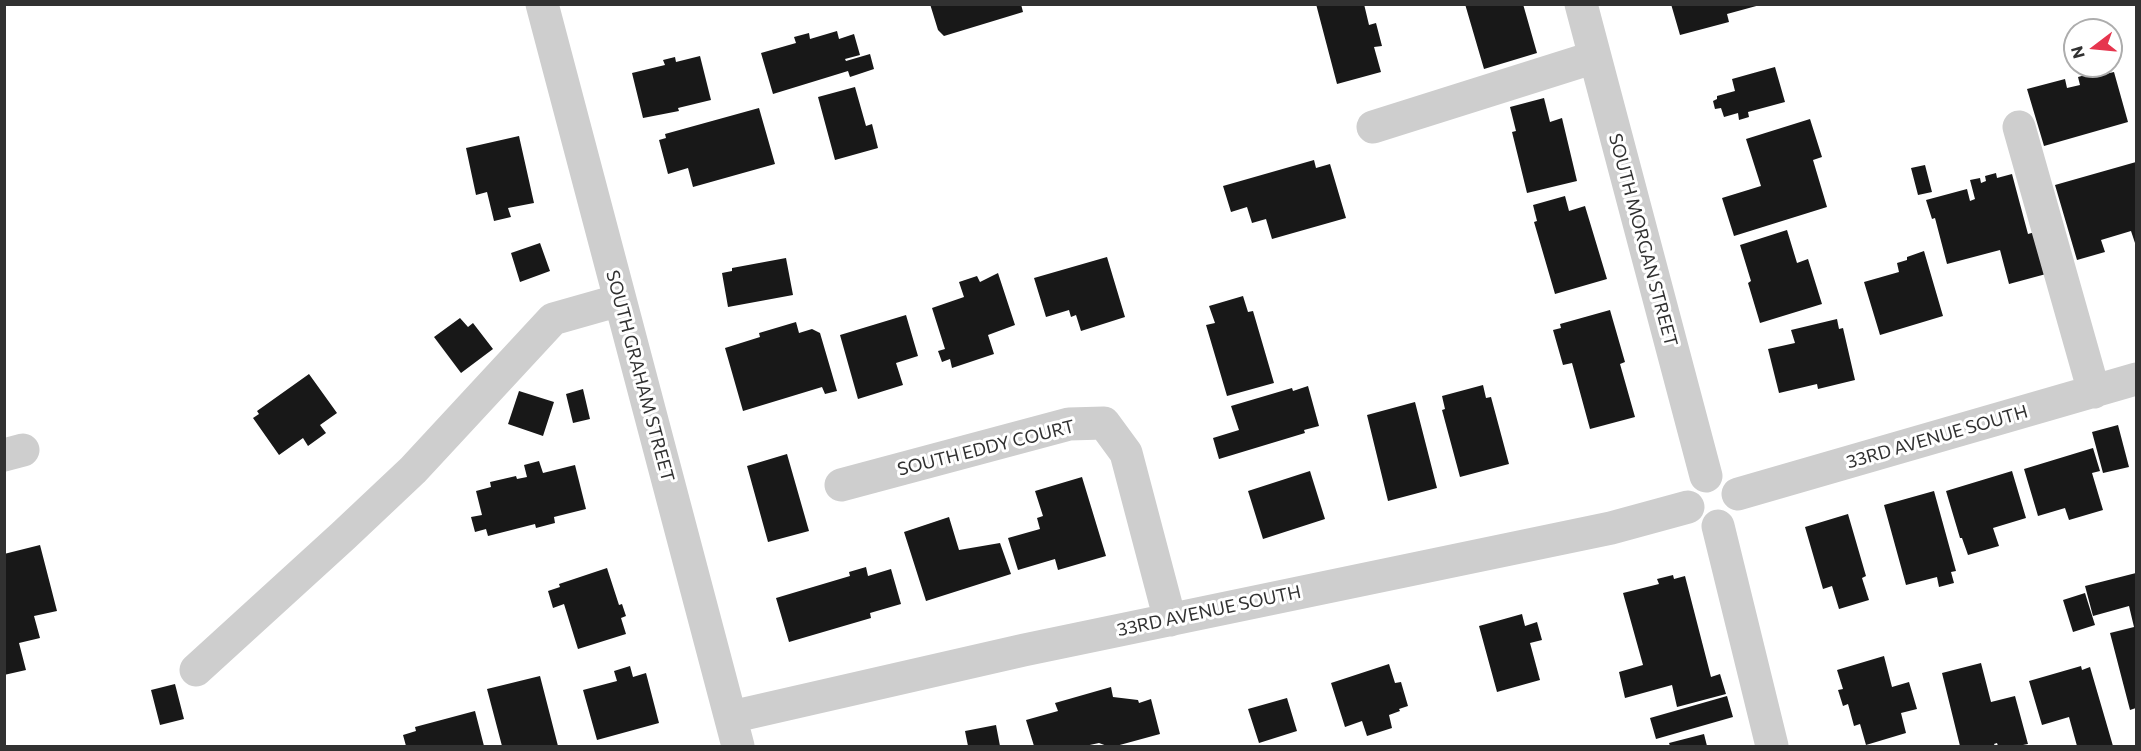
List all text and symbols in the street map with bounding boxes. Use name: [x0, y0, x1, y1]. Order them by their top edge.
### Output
north arrow: [2063, 18, 2123, 78]
text: N: [2066, 44, 2088, 61]
street label: SOUTH MORGAN STREET: [1604, 131, 1682, 349]
street label: SOUTH GRAHAM STREET: [601, 268, 679, 484]
street label: 33RD AVENUE SOUTH: [1844, 401, 2030, 473]
street label: SOUTH EDDY COURT: [895, 416, 1077, 480]
street label: 33RD AVENUE SOUTH: [1115, 581, 1303, 641]

